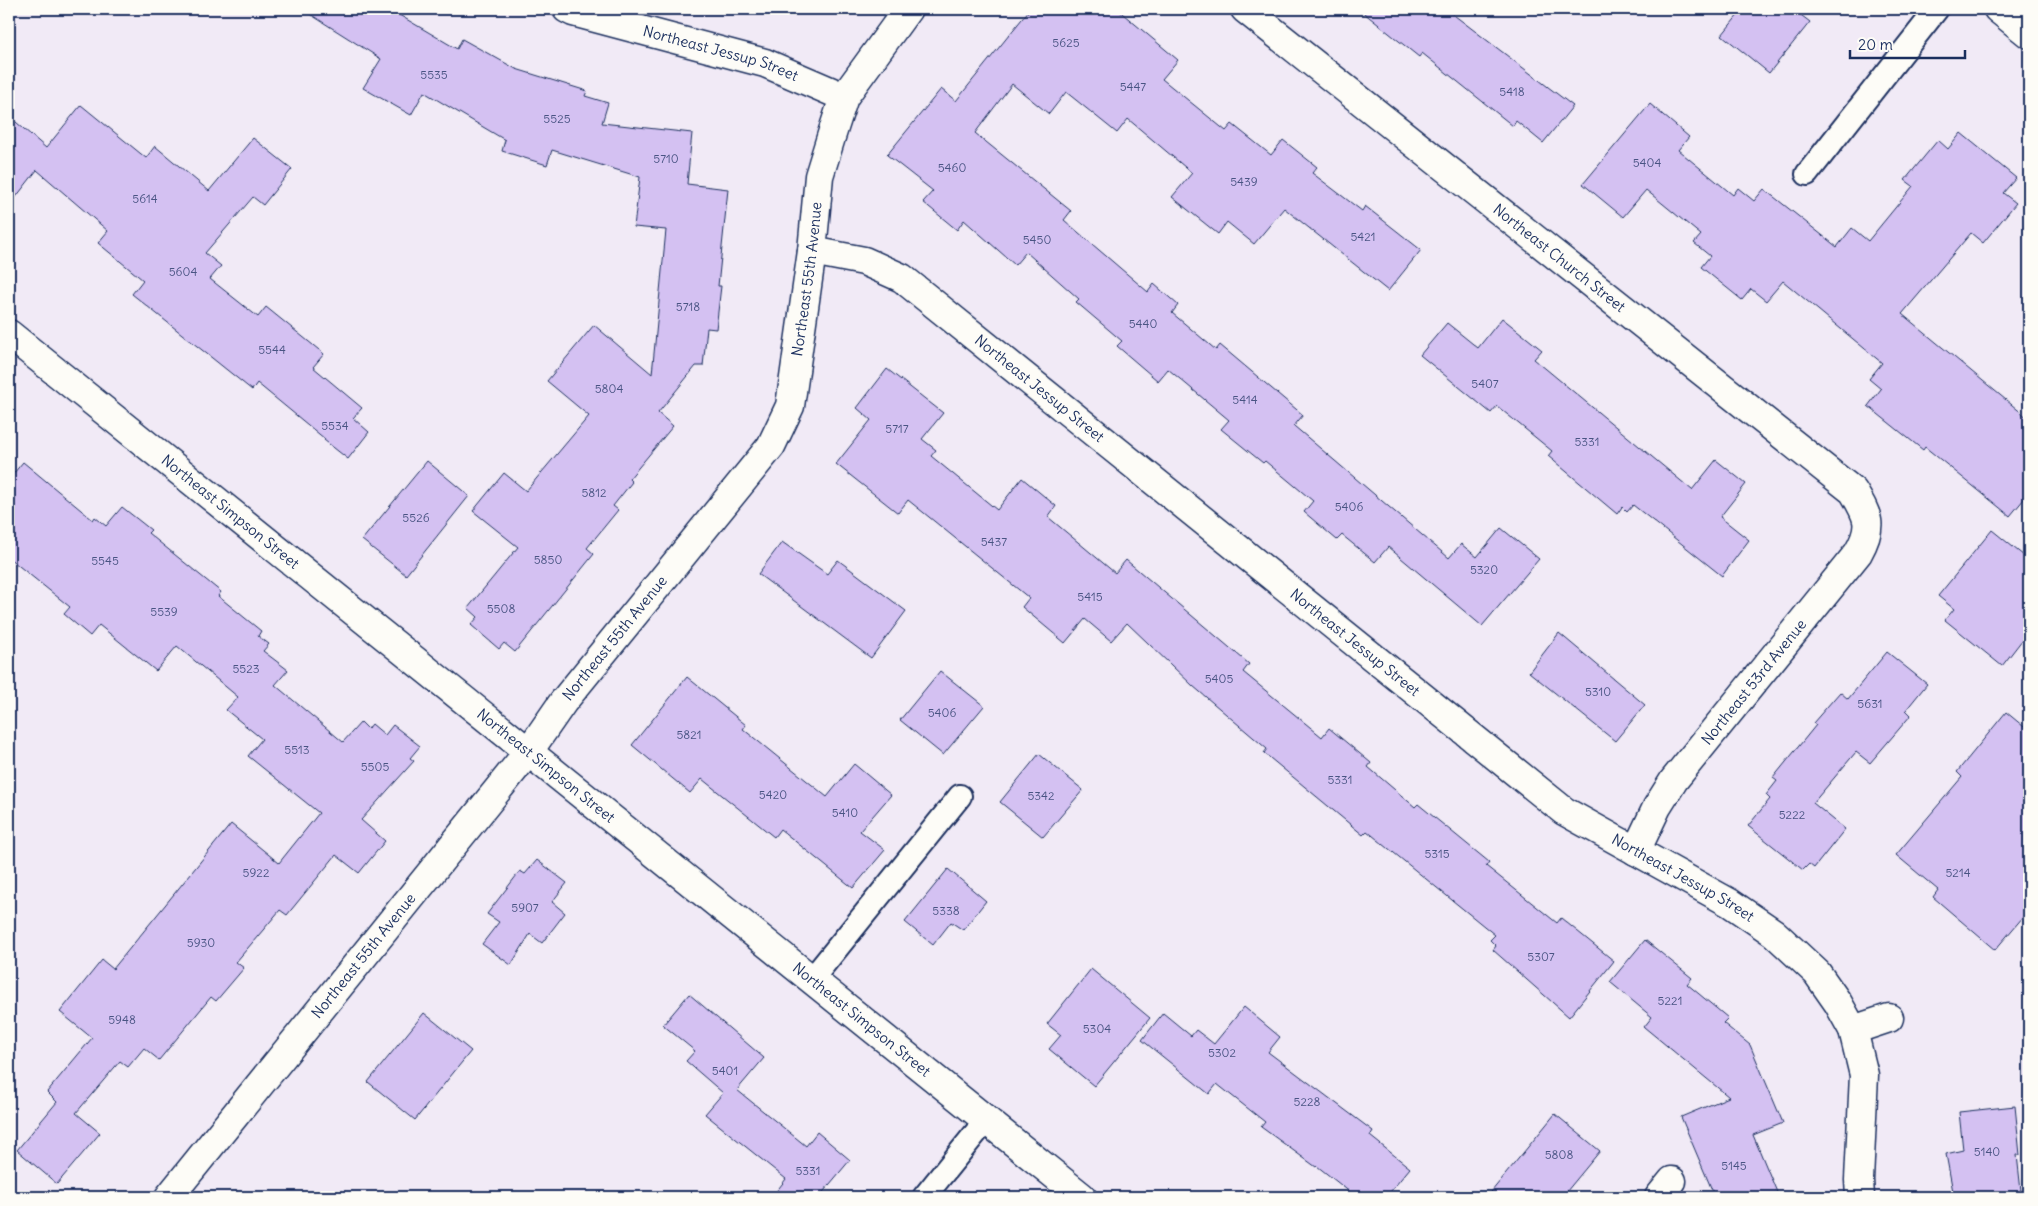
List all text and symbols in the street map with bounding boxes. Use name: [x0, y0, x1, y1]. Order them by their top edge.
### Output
street label: Northeast Jessup Street: [641, 21, 801, 85]
scale bar: [1850, 28, 1966, 60]
house number: 5625: [1052, 35, 1080, 50]
text: 20 m: [1858, 35, 1893, 54]
house number: 5535: [420, 67, 448, 82]
house number: 5447: [1120, 79, 1146, 94]
house number: 5418: [1499, 84, 1525, 99]
house number: 5525: [543, 111, 571, 126]
house number: 5710: [653, 151, 679, 166]
house number: 5404: [1633, 155, 1661, 170]
house number: 5460: [938, 160, 966, 175]
house number: 5439: [1230, 174, 1258, 189]
house number: 5614: [132, 191, 158, 206]
street label: Northeast Church Street: [1489, 199, 1630, 316]
street label: Northeast 55th Avenue: [787, 201, 826, 357]
house number: 5421: [1350, 229, 1376, 244]
house number: 5450: [1023, 232, 1051, 247]
house number: 5604: [169, 264, 197, 279]
house number: 5718: [676, 299, 700, 314]
house number: 5440: [1129, 316, 1157, 331]
street label: Northeast Jessup Street: [971, 330, 1108, 446]
house number: 5544: [258, 342, 286, 357]
house number: 5407: [1471, 376, 1499, 391]
house number: 5804: [595, 381, 623, 396]
house number: 5414: [1232, 392, 1258, 407]
house number: 5534: [321, 418, 349, 433]
house number: 5717: [885, 421, 909, 436]
house number: 5331: [1574, 434, 1600, 449]
street label: Northeast Simpson Street: [158, 450, 303, 573]
house number: 5812: [581, 485, 607, 500]
house number: 5406: [1335, 499, 1363, 514]
house number: 5526: [402, 510, 430, 525]
house number: 5437: [981, 534, 1007, 549]
house number: 5850: [534, 552, 562, 567]
house number: 5545: [91, 553, 119, 568]
house number: 5320: [1470, 562, 1498, 577]
street label: Northeast 55th Avenue: [558, 572, 671, 704]
street label: Northeast Jessup Street: [1287, 584, 1424, 700]
house number: 5415: [1077, 589, 1103, 604]
house number: 5508: [487, 601, 515, 616]
house number: 5539: [150, 604, 178, 619]
street label: Northeast 53rd Avenue: [1697, 615, 1810, 748]
house number: 5523: [232, 661, 260, 676]
house number: 5405: [1205, 671, 1233, 686]
house number: 5310: [1585, 684, 1611, 699]
house number: 5631: [1857, 696, 1883, 711]
street label: Northeast Simpson Street: [473, 704, 619, 827]
house number: 5406: [928, 705, 956, 720]
house number: 5821: [676, 727, 702, 742]
house number: 5513: [284, 742, 310, 757]
house number: 5505: [361, 759, 389, 774]
house number: 5331: [1327, 772, 1353, 787]
house number: 5420: [759, 787, 787, 802]
house number: 5342: [1027, 788, 1055, 803]
house number: 5410: [832, 805, 858, 820]
house number: 5222: [1779, 807, 1806, 822]
street label: Northeast Jessup Street: [1609, 829, 1758, 926]
house number: 5315: [1424, 846, 1450, 861]
house number: 5922: [243, 865, 270, 880]
house number: 5214: [1945, 865, 1971, 880]
street label: Northeast 55th Avenue: [307, 889, 420, 1022]
house number: 5907: [511, 900, 539, 915]
house number: 5338: [932, 903, 960, 918]
house number: 5930: [187, 935, 215, 950]
house number: 5307: [1527, 949, 1555, 964]
street label: Northeast Simpson Street: [789, 958, 935, 1080]
house number: 5221: [1658, 993, 1682, 1008]
house number: 5948: [108, 1012, 136, 1027]
house number: 5304: [1083, 1021, 1111, 1036]
house number: 5302: [1208, 1045, 1237, 1060]
house number: 5401: [712, 1063, 738, 1078]
house number: 5228: [1294, 1094, 1321, 1109]
house number: 5140: [1974, 1144, 2000, 1159]
house number: 5808: [1545, 1147, 1573, 1162]
house number: 5145: [1721, 1158, 1747, 1173]
house number: 5331: [795, 1163, 821, 1178]

